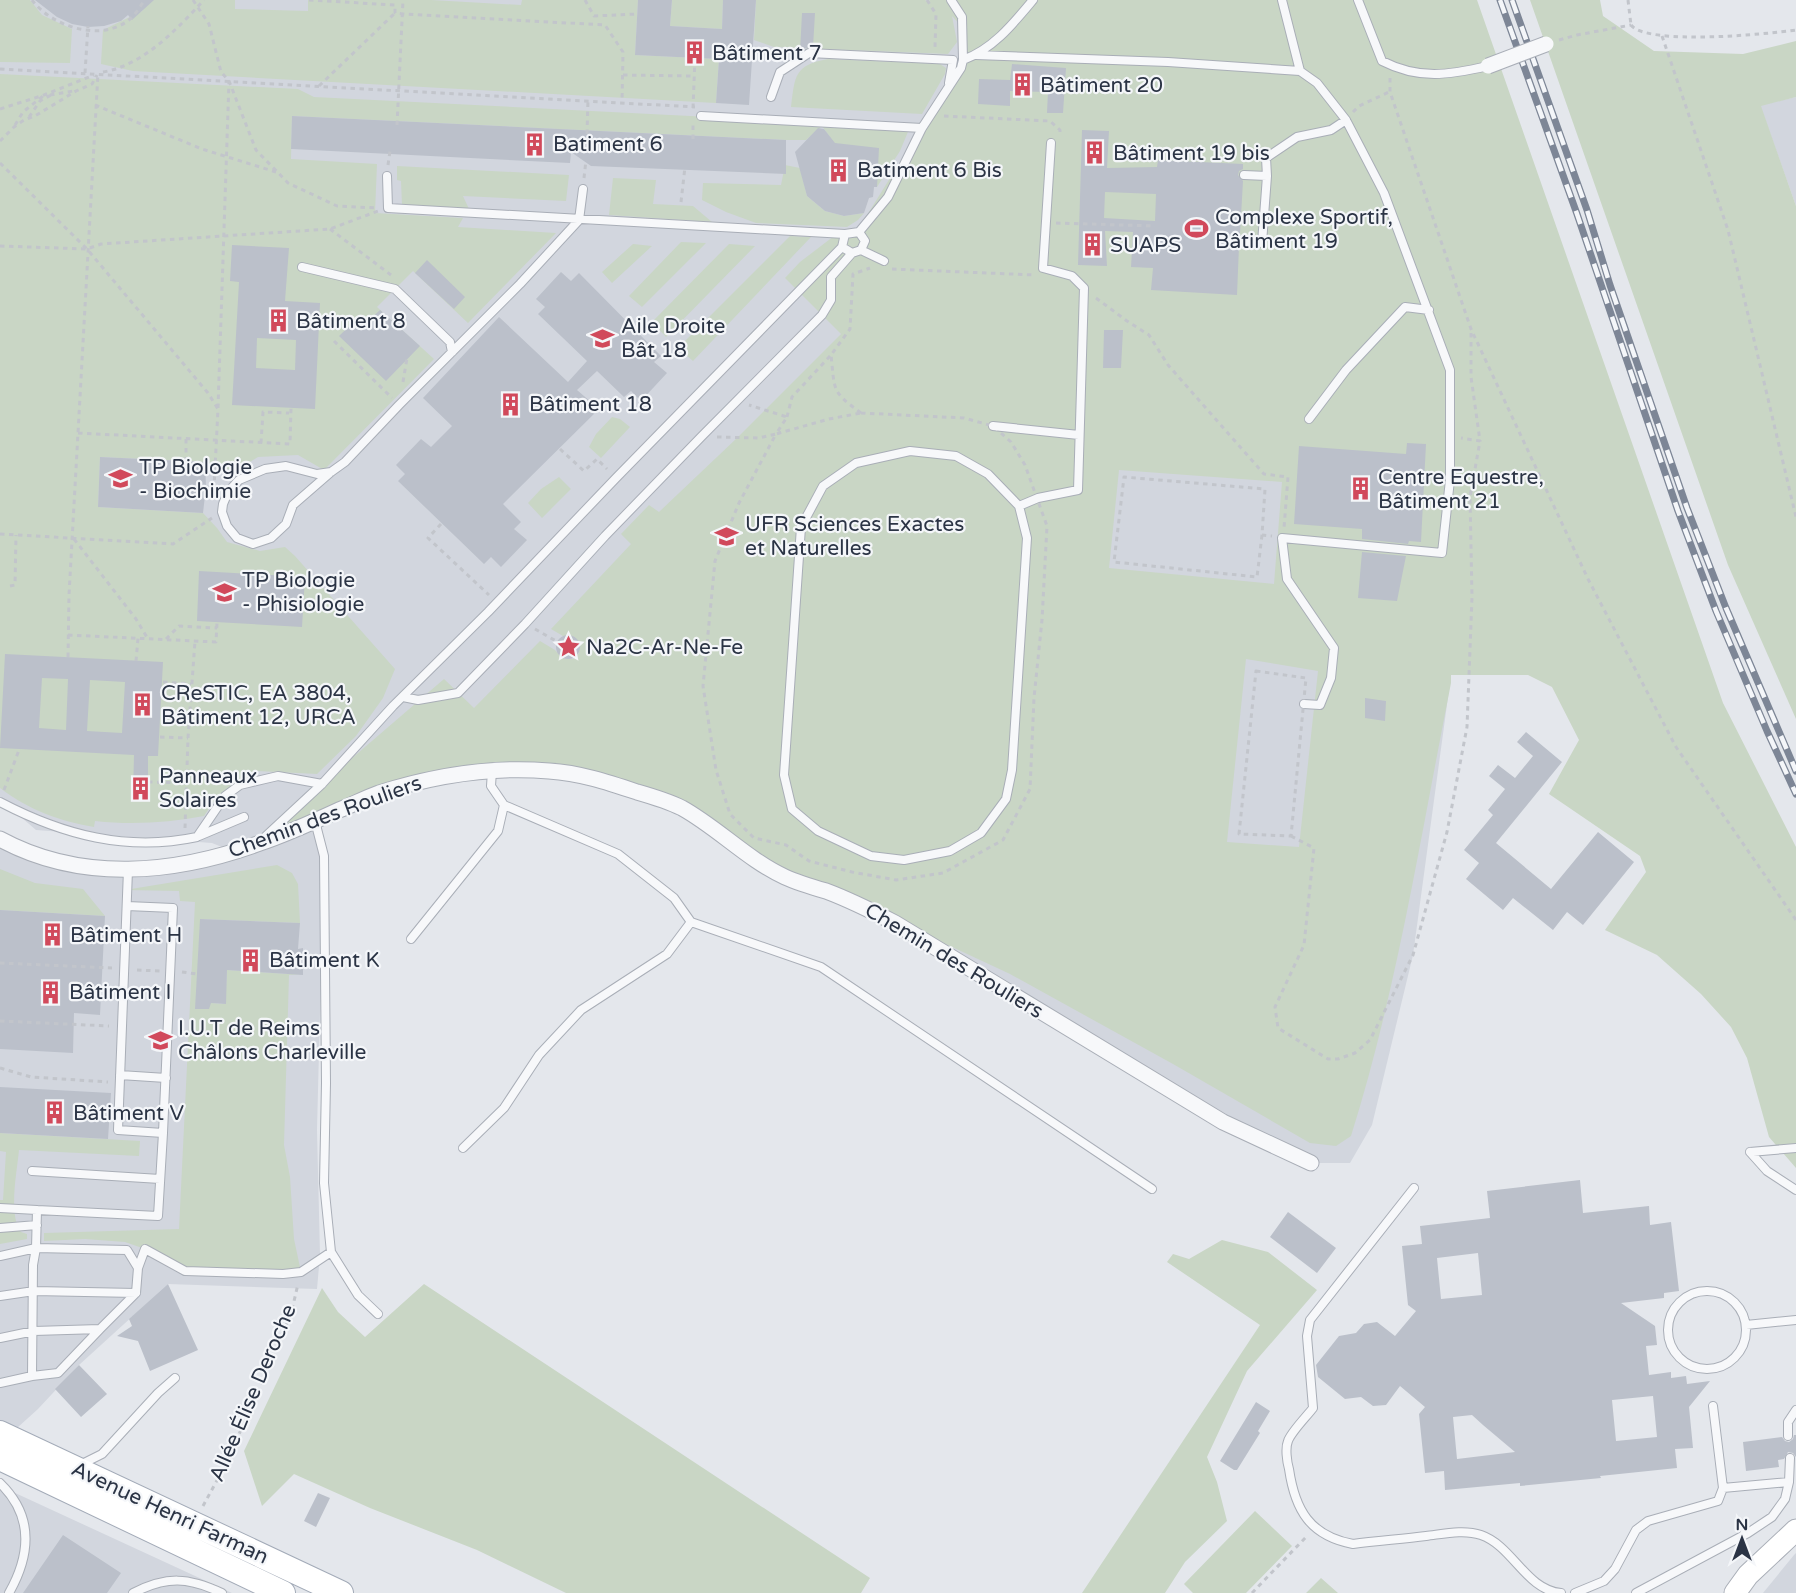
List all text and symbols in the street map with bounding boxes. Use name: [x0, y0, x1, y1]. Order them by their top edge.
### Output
building icon: Bâtiment 7: [681, 40, 707, 66]
place label: Bâtiment 7: [712, 41, 822, 66]
building icon: Bâtiment 20: [1009, 72, 1035, 98]
place label: Bâtiment 20: [1040, 73, 1163, 98]
building icon: Batiment 6: [522, 131, 548, 157]
place label: Batiment 6: [553, 132, 663, 157]
building icon: Bâtiment 19 bis: [1082, 140, 1108, 166]
place label: Bâtiment 19 bis: [1113, 141, 1270, 166]
building icon: Batiment 6 Bis: [826, 157, 852, 183]
place label: Batiment 6 Bis: [857, 158, 1002, 183]
place label: Complexe Sportif, Bâtiment 19: [1215, 205, 1393, 254]
sports icon: Complexe Sportif, Bâtiment 19: [1184, 216, 1210, 242]
building icon: SUAPS: [1079, 232, 1105, 258]
place label: SUAPS: [1110, 233, 1181, 258]
building icon: Bâtiment 8: [265, 308, 291, 334]
place label: Bâtiment 8: [296, 309, 406, 334]
place label: Aile Droite Bât 18: [621, 314, 726, 363]
school or university icon: Aile Droite Bât 18: [590, 325, 616, 351]
building icon: Bâtiment 18: [498, 391, 524, 417]
place label: Bâtiment 18: [529, 392, 652, 417]
place label: TP Biologie - Biochimie: [139, 455, 252, 504]
place label: Centre Equestre, Bâtiment 21: [1378, 465, 1544, 514]
school or university icon: TP Biologie - Biochimie: [108, 466, 134, 492]
building icon: Centre Equestre, Bâtiment 21: [1347, 476, 1373, 502]
place label: UFR Sciences Exactes et Naturelles: [745, 512, 964, 561]
school or university icon: UFR Sciences Exactes et Naturelles: [714, 523, 740, 549]
place label: TP Biologie - Phisiologie: [242, 568, 365, 617]
school or university icon: TP Biologie - Phisiologie: [211, 579, 237, 605]
place icon: Na2C-Ar-Ne-Fe: [555, 634, 581, 660]
place label: Na2C-Ar-Ne-Fe: [586, 635, 743, 660]
place label: CReSTIC, EA 3804, Bâtiment 12, URCA: [161, 681, 356, 730]
building icon: CReSTIC, EA 3804, Bâtiment 12, URCA: [130, 692, 156, 718]
place label: Panneaux Solaires: [159, 764, 257, 813]
street label: Chemin des Rouliers: [225, 770, 425, 864]
building icon: Panneaux Solaires: [128, 775, 154, 801]
street label: Chemin des Rouliers: [860, 898, 1048, 1024]
building icon: Bâtiment H: [39, 922, 65, 948]
place label: Bâtiment H: [70, 923, 182, 948]
building icon: Bâtiment K: [238, 947, 264, 973]
place label: Bâtiment K: [269, 948, 380, 973]
building icon: Bâtiment I: [38, 979, 64, 1005]
place label: Bâtiment I: [69, 980, 172, 1005]
place label: I.U.T de Reims Châlons Charleville: [178, 1016, 367, 1065]
school or university icon: I.U.T de Reims Châlons Charleville: [147, 1027, 173, 1053]
building icon: Bâtiment V: [42, 1100, 68, 1126]
place label: Bâtiment V: [73, 1101, 185, 1126]
street label: Allée Élise Deroche: [204, 1301, 302, 1485]
street label: Avenue Henri Farman: [68, 1456, 272, 1570]
north arrow: [1712, 1509, 1772, 1569]
text: N: [1736, 1515, 1748, 1535]

